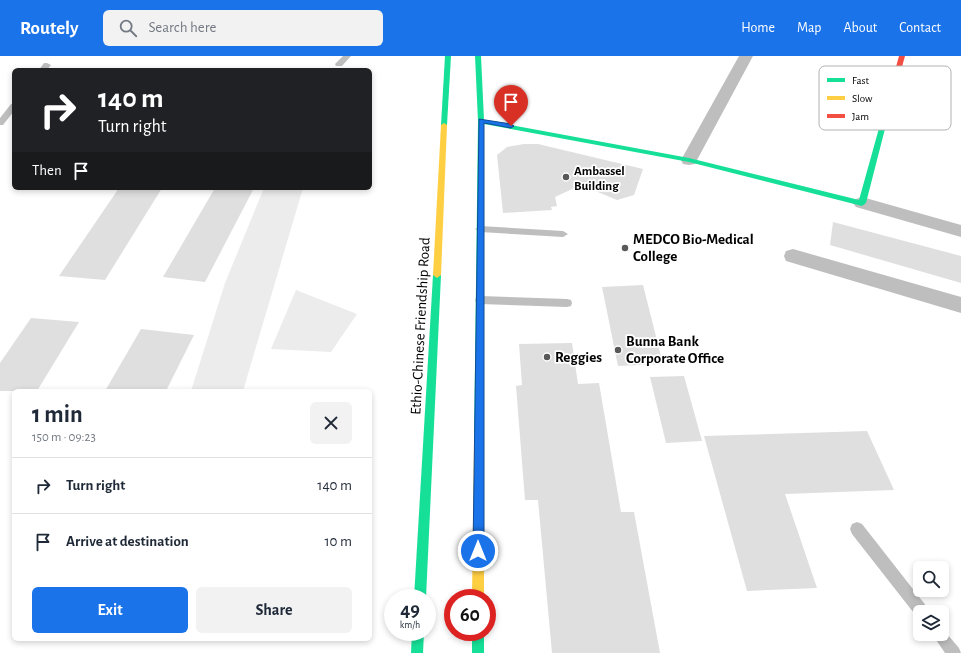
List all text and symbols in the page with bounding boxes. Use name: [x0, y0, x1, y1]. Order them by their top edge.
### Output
search box: [103, 10, 383, 46]
icon: search: [117, 17, 139, 39]
text: Routely: [20, 19, 79, 38]
text: Search here: [149, 20, 216, 35]
text: Home: [741, 21, 775, 35]
text: Map: [797, 21, 821, 35]
text: About: [843, 21, 877, 35]
text: Contact: [899, 21, 941, 35]
legend: [819, 66, 951, 130]
text: Fast: [852, 75, 870, 86]
icon: right: [32, 84, 84, 136]
text: 140 m: [98, 85, 164, 113]
pin: [494, 85, 528, 126]
icon: arrive: [500, 91, 522, 113]
text: Slow: [852, 93, 873, 104]
text: Jam: [852, 111, 869, 122]
text: Turn right: [98, 118, 167, 136]
icon: arrive: [70, 160, 92, 182]
text: Then: [32, 163, 62, 178]
place label: Ambassel Building: [574, 165, 625, 193]
marker: Ambassel Building: [561, 172, 571, 182]
place label: MEDCO Bio-Medical College: [633, 232, 754, 264]
street label: Ethio-Chinese Friendship Road: [408, 237, 433, 415]
marker: MEDCO Bio-Medical College: [620, 243, 630, 253]
place label: Bunna Bank Corporate Office: [626, 334, 724, 366]
marker: Bunna Bank Corporate Office: [613, 345, 623, 355]
place label: Reggies: [555, 350, 602, 365]
marker: Reggies: [542, 352, 552, 362]
button: close: [310, 402, 352, 444]
text: 1 min: [32, 403, 83, 427]
text: 150 m · 09:23: [32, 431, 96, 444]
icon: right: [32, 475, 54, 497]
text: Turn right: [66, 478, 125, 493]
text: 140 m: [317, 478, 352, 493]
position arrow: [457, 530, 499, 572]
icon: arrive: [32, 531, 54, 553]
text: Arrive at destination: [66, 534, 189, 549]
text: 10 m: [324, 534, 352, 549]
map controls: [913, 561, 949, 641]
button: search: [913, 561, 949, 597]
button: Exit: [32, 587, 188, 633]
button: Share: [196, 587, 352, 633]
speed limit sign: 60: [444, 589, 496, 641]
text: 49: [400, 600, 420, 620]
button: layers: [913, 605, 949, 641]
text: km/h: [400, 620, 420, 630]

